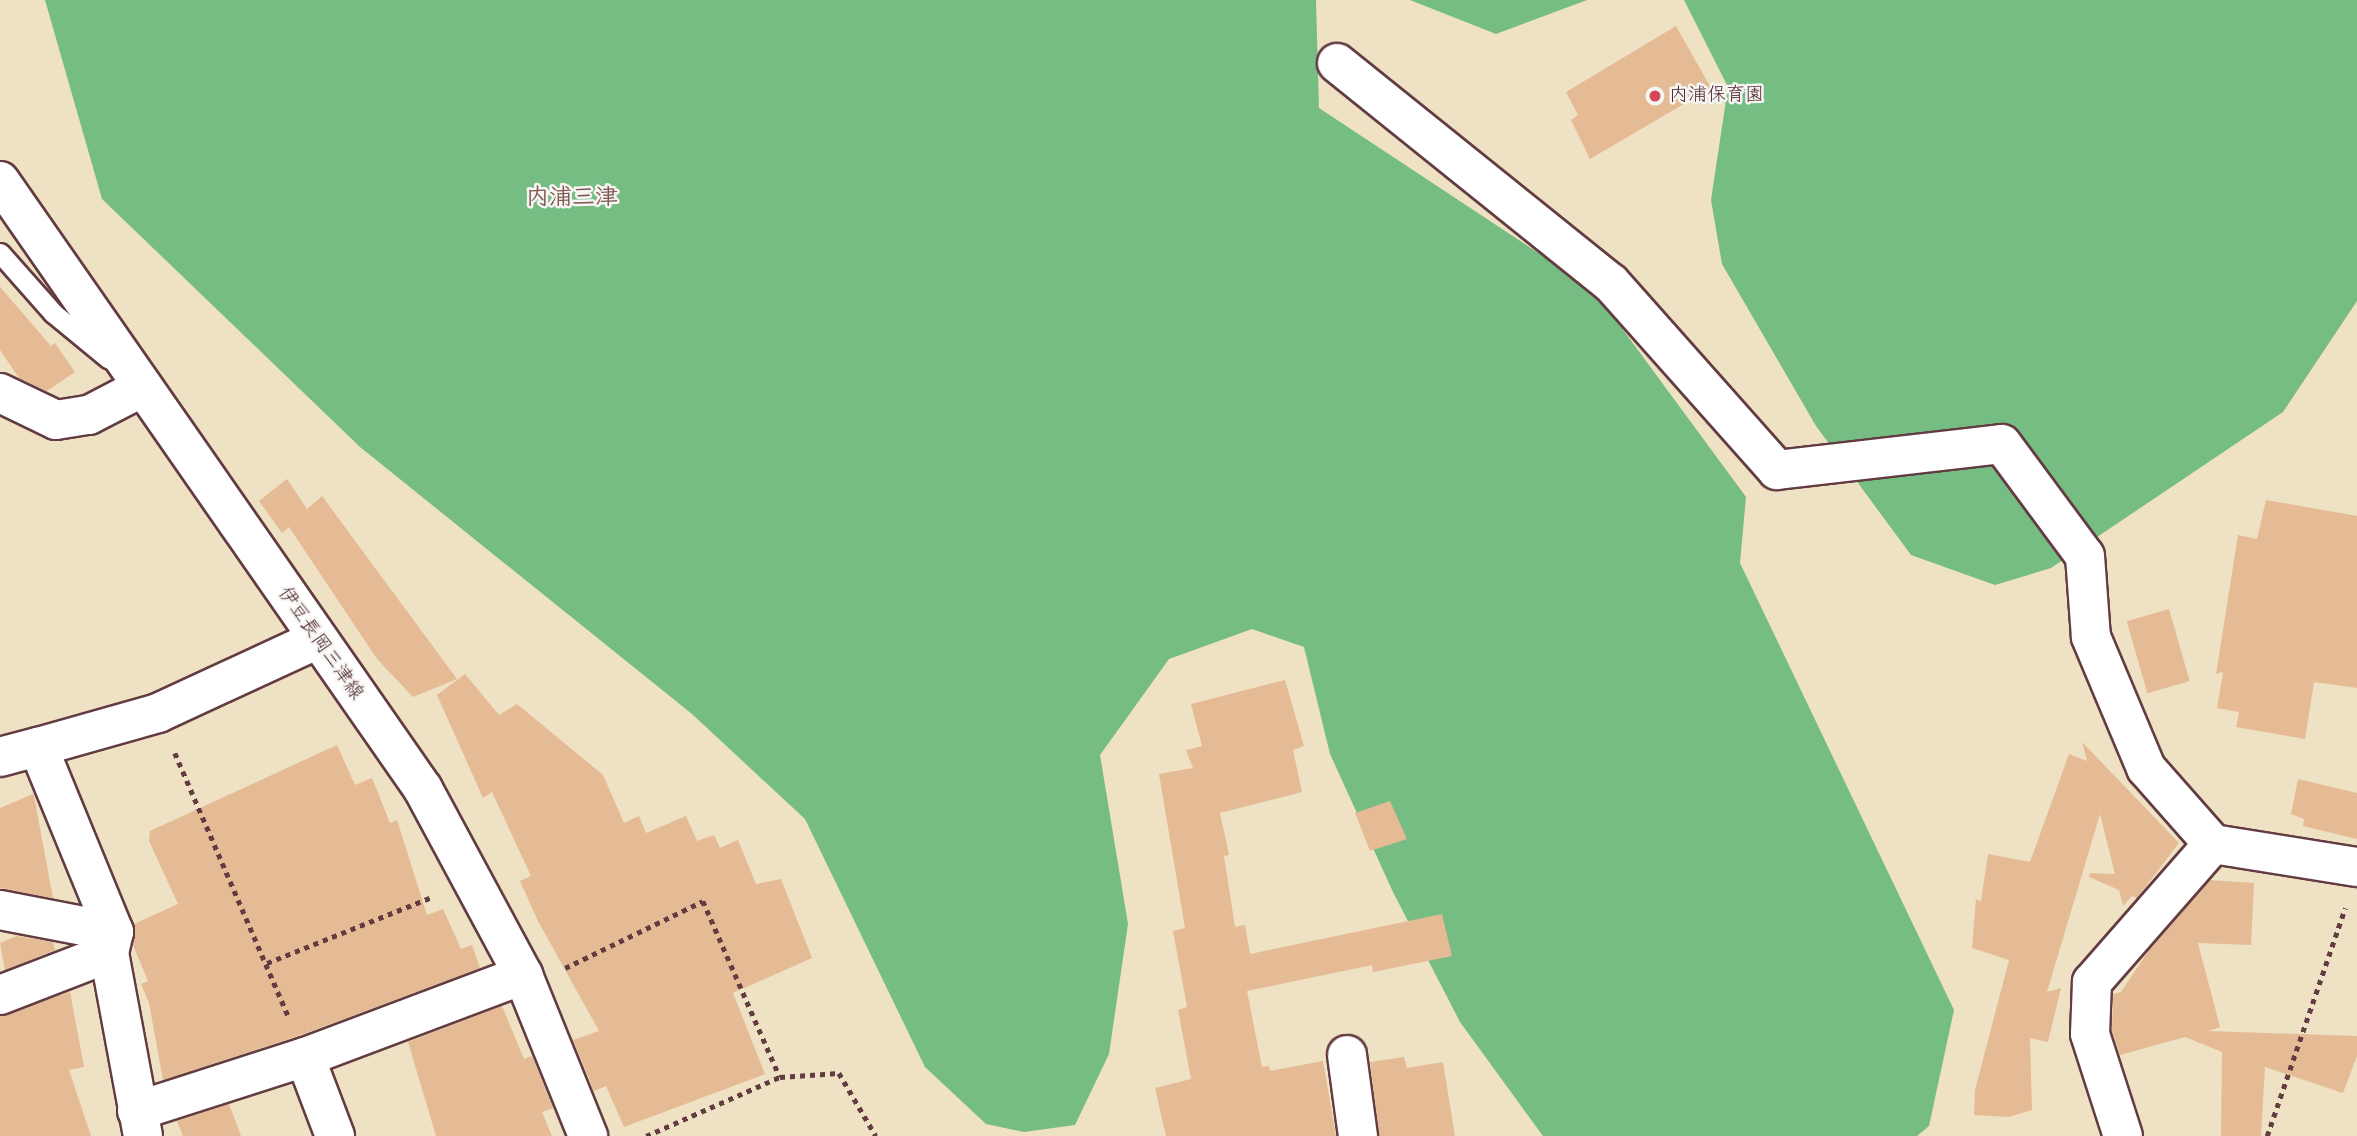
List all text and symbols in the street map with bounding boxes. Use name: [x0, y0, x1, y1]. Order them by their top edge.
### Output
place label: 内浦保育園: [1669, 85, 1764, 107]
marker: 内浦保育園: [1647, 88, 1663, 104]
district label: 内浦三津: [526, 184, 618, 212]
street label: 伊豆長岡三津線: [273, 583, 367, 705]

